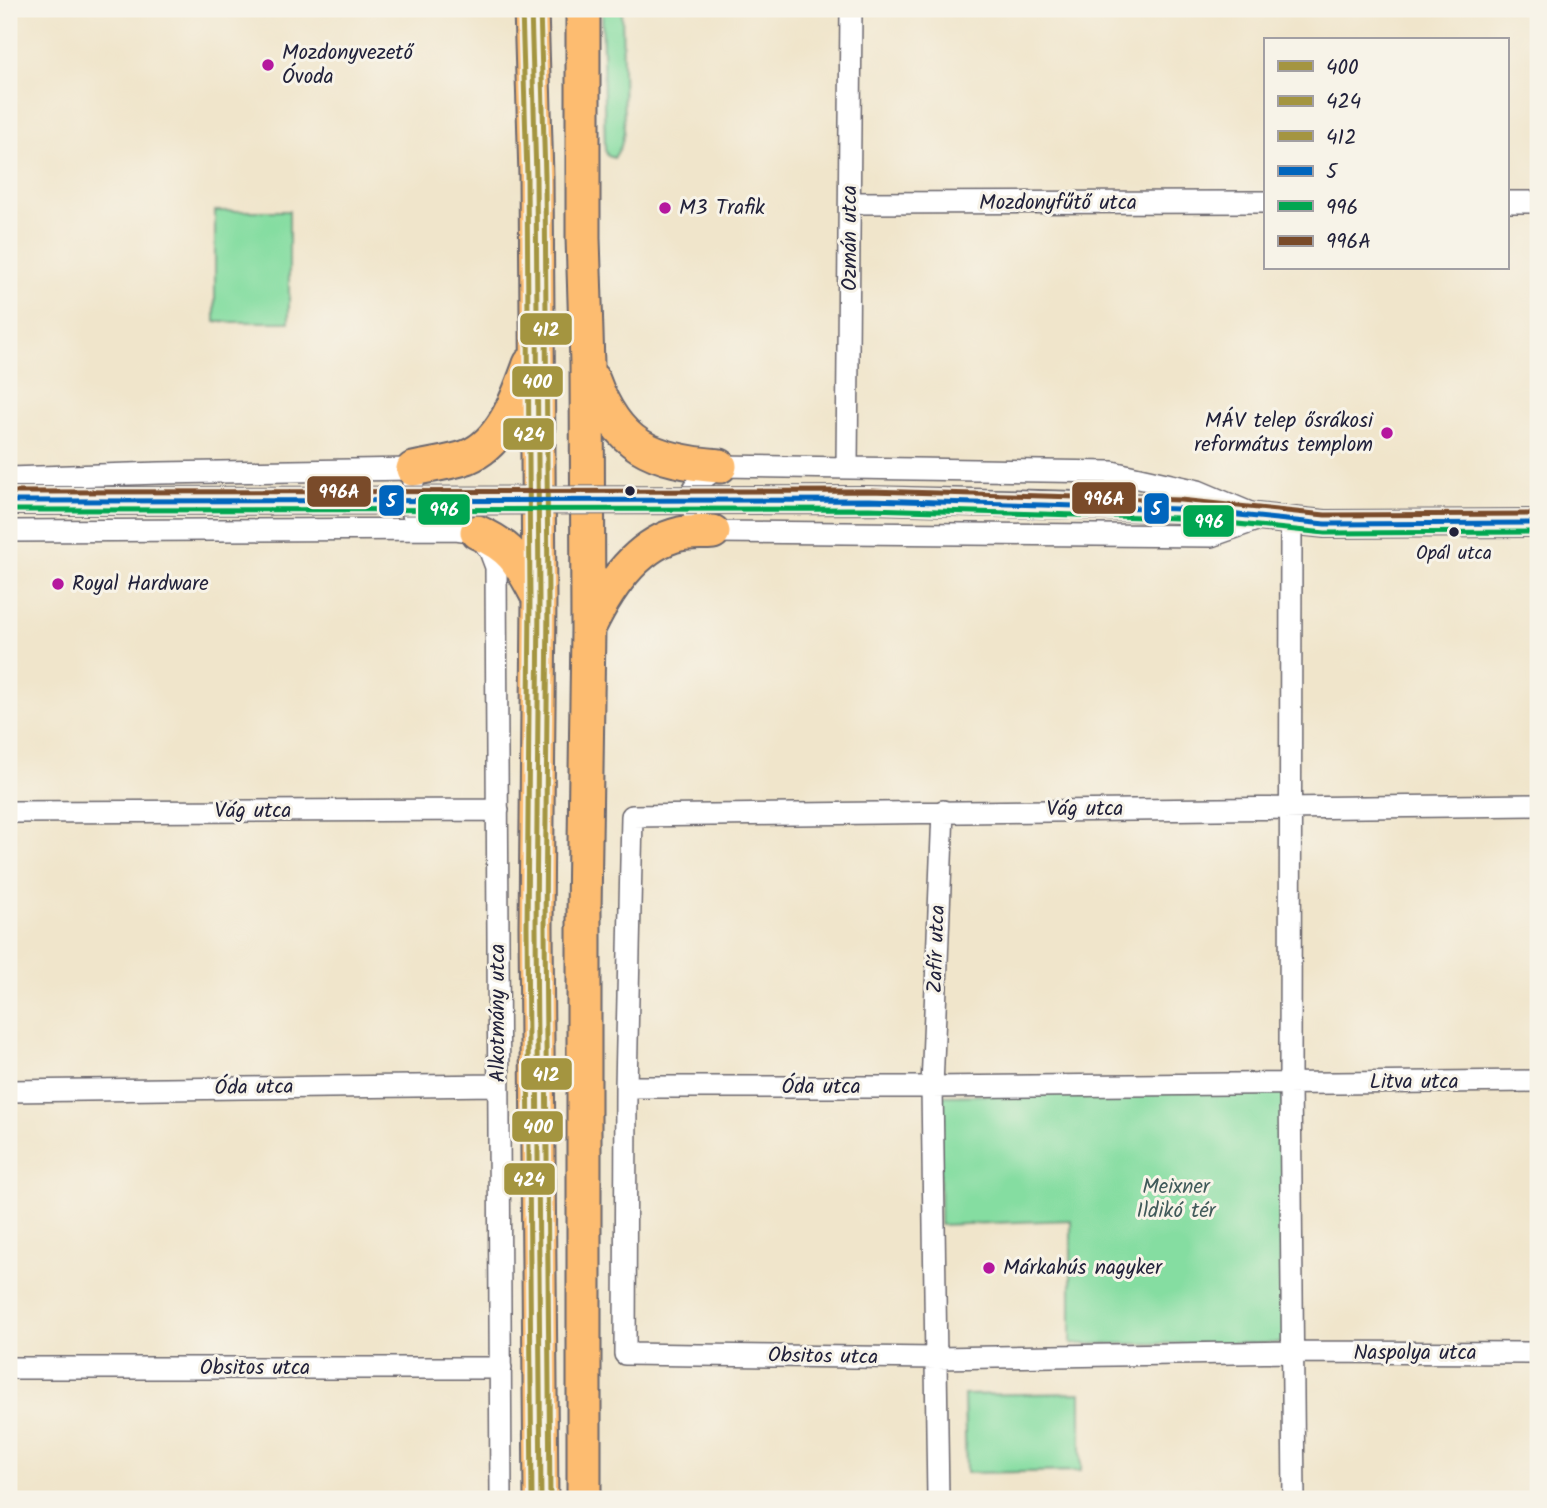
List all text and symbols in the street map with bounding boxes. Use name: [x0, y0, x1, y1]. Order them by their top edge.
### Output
place label: Mozdonyvezető Óvoda: [282, 37, 414, 94]
legend: [1264, 38, 1508, 270]
text: 400: [1326, 52, 1359, 85]
marker: Mozdonyvezető Óvoda: [260, 57, 276, 73]
text: 424: [1326, 86, 1361, 119]
text: 412: [1326, 122, 1356, 155]
text: 5: [1326, 156, 1339, 189]
street label: Ozmán utca: [834, 185, 867, 291]
street label: Mozdonyfűtő utca: [979, 187, 1137, 220]
place label: M3 Trafik: [679, 192, 765, 225]
text: 996: [1326, 192, 1358, 225]
marker: M3 Trafik: [657, 200, 673, 216]
text: 996A: [1326, 226, 1371, 259]
line badge: 412: [519, 312, 573, 346]
text: 412: [532, 316, 560, 346]
line badge: 400: [511, 365, 564, 398]
text: 400: [522, 368, 552, 398]
place label: MÁV telep ősrákosi református templom: [1194, 405, 1374, 462]
line badge: 424: [502, 417, 555, 451]
text: 424: [513, 421, 546, 451]
marker: MÁV telep ősrákosi református templom: [1379, 425, 1395, 441]
line badge: 996A: [306, 475, 372, 508]
text: 996A: [318, 478, 360, 508]
line badge: 996A: [1071, 481, 1137, 515]
line badge: 5: [378, 484, 405, 517]
unlabelled marker: [623, 484, 637, 498]
text: 996A: [1083, 485, 1125, 515]
text: 5: [385, 487, 397, 517]
line badge: 5: [1143, 492, 1170, 525]
line badge: 996: [417, 493, 471, 526]
text: 5: [1150, 495, 1162, 525]
text: 996: [429, 496, 459, 526]
line badge: 996: [1182, 504, 1235, 538]
text: 996: [1194, 508, 1224, 538]
marker: Opál utca: [1447, 525, 1461, 539]
place label: Opál utca: [1416, 539, 1492, 569]
place label: Royal Hardware: [72, 568, 209, 601]
marker: Royal Hardware: [50, 576, 66, 592]
street label: Vág utca: [1047, 793, 1123, 826]
street label: Vág utca: [215, 795, 291, 828]
street label: Zafír utca: [919, 904, 955, 994]
street label: Alkotmány utca: [482, 944, 515, 1082]
line badge: 412: [520, 1057, 573, 1091]
text: 412: [532, 1061, 560, 1091]
street label: Litva utca: [1369, 1066, 1459, 1099]
street label: Óda utca: [214, 1071, 294, 1105]
street label: Óda utca: [781, 1071, 861, 1104]
line badge: 400: [511, 1110, 564, 1143]
text: 400: [523, 1113, 553, 1143]
line badge: 424: [503, 1162, 556, 1196]
text: 424: [513, 1166, 546, 1196]
park label: Meixner Ildikó tér: [1136, 1171, 1217, 1228]
place label: Márkahús nagyker: [1003, 1252, 1163, 1285]
marker: Márkahús nagyker: [981, 1260, 997, 1276]
street label: Naspolya utca: [1353, 1337, 1477, 1370]
street label: Obsitos utca: [768, 1340, 878, 1374]
street label: Obsitos utca: [200, 1352, 310, 1385]

